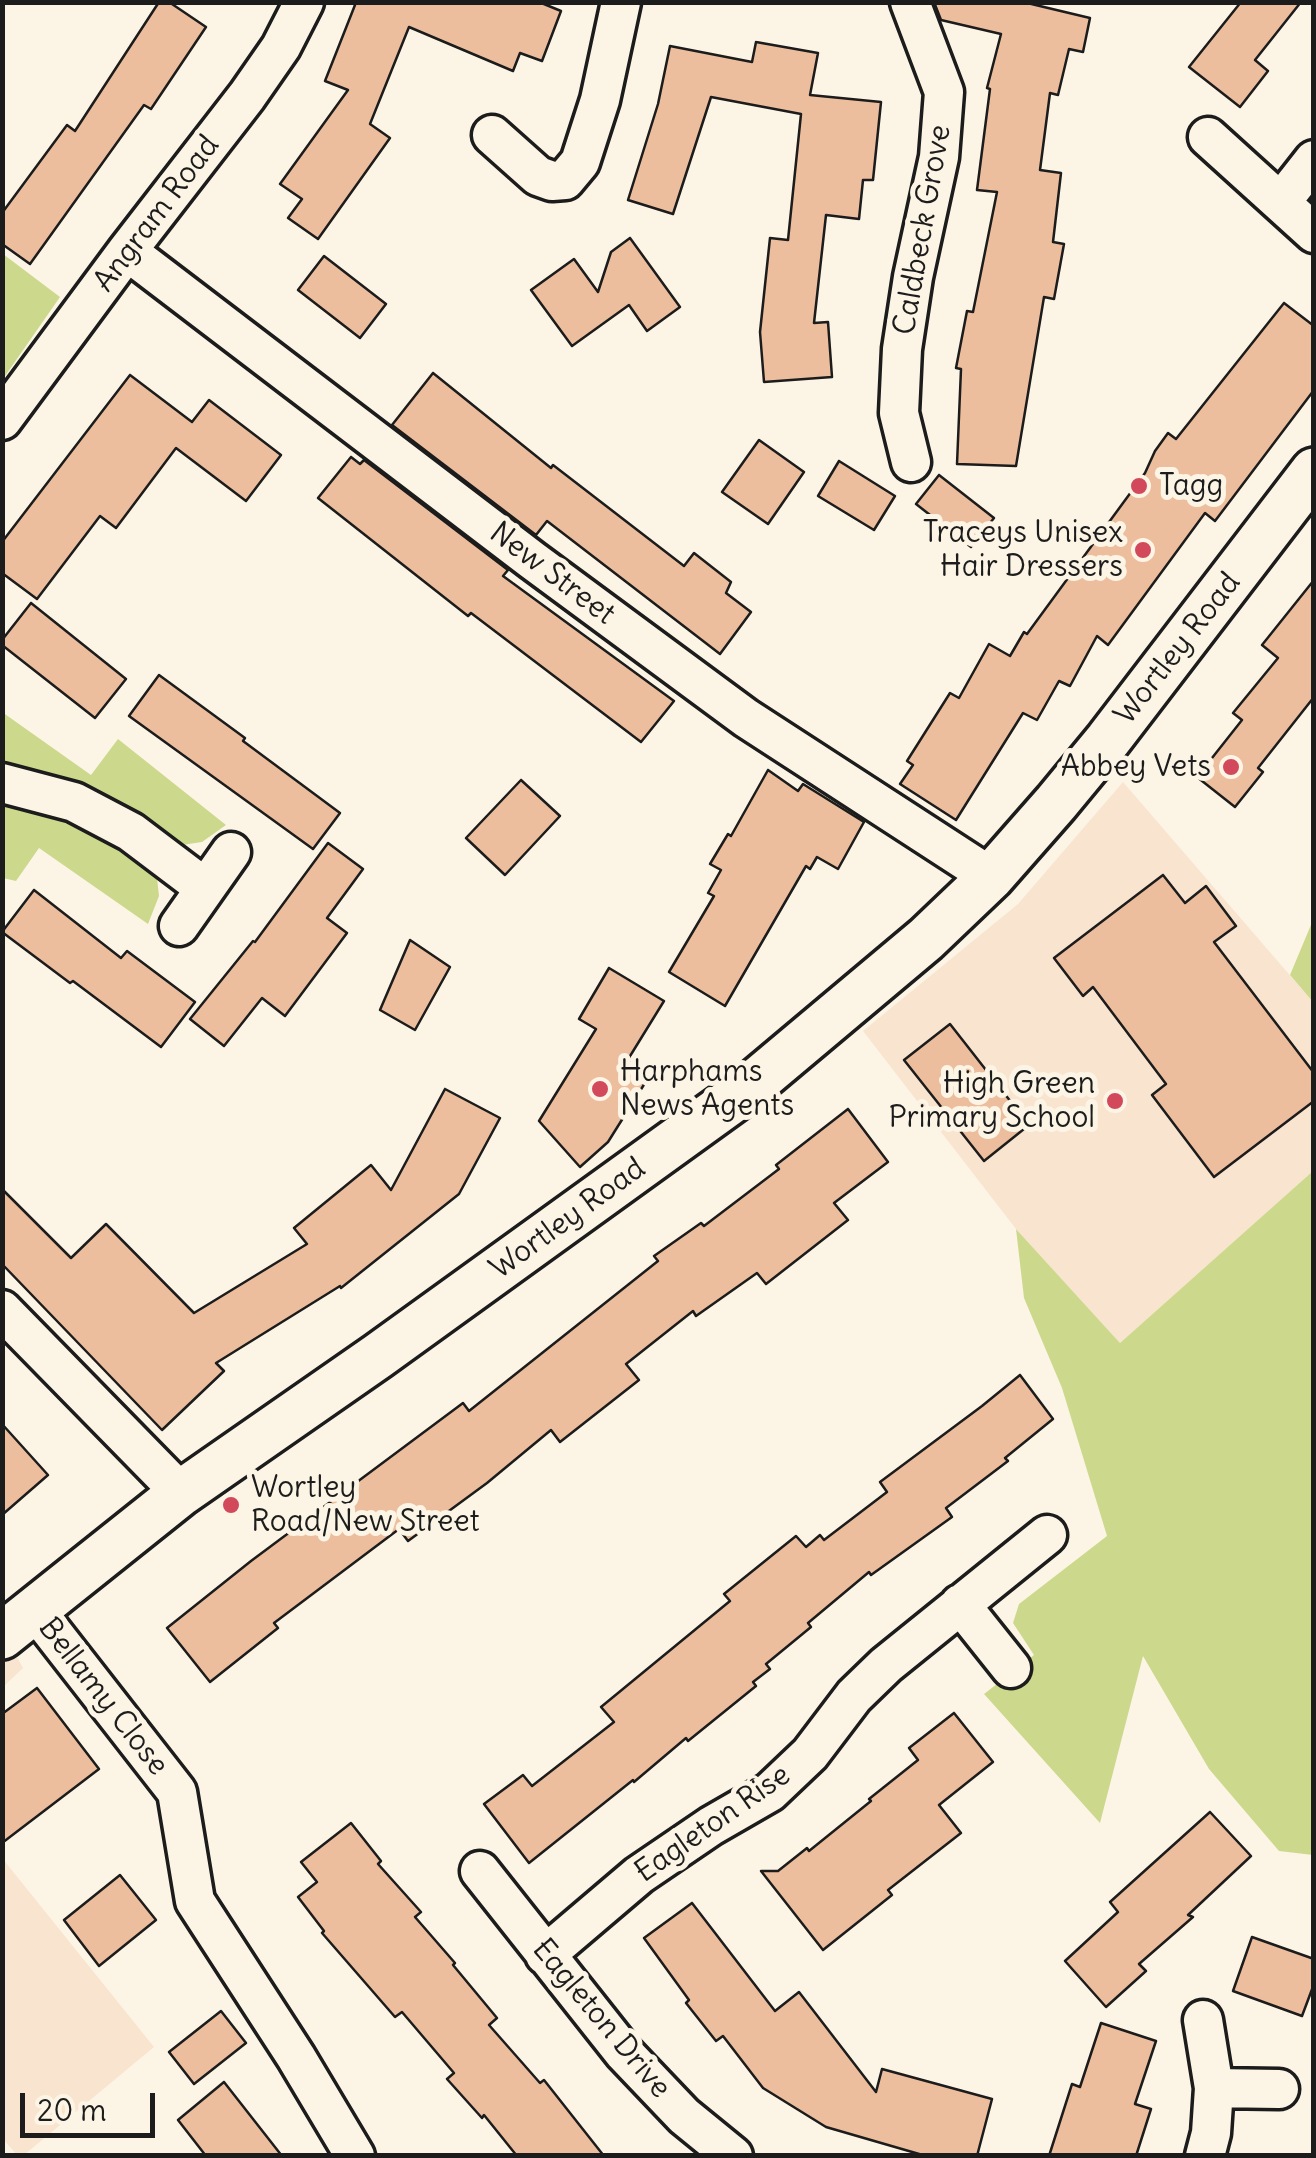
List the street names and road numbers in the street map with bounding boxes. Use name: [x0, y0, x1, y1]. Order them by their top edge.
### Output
street label: Caldbeck Grove: [887, 122, 959, 338]
street label: Angram Road: [87, 129, 227, 299]
street label: New Street: [482, 515, 622, 633]
street label: Wortley Road: [1108, 566, 1248, 732]
street label: Wortley Road: [483, 1151, 653, 1287]
street label: Bellamy Close: [30, 1611, 176, 1783]
street label: Eagleton Rise: [629, 1757, 797, 1891]
street label: Eagleton Drive: [524, 1932, 678, 2106]

